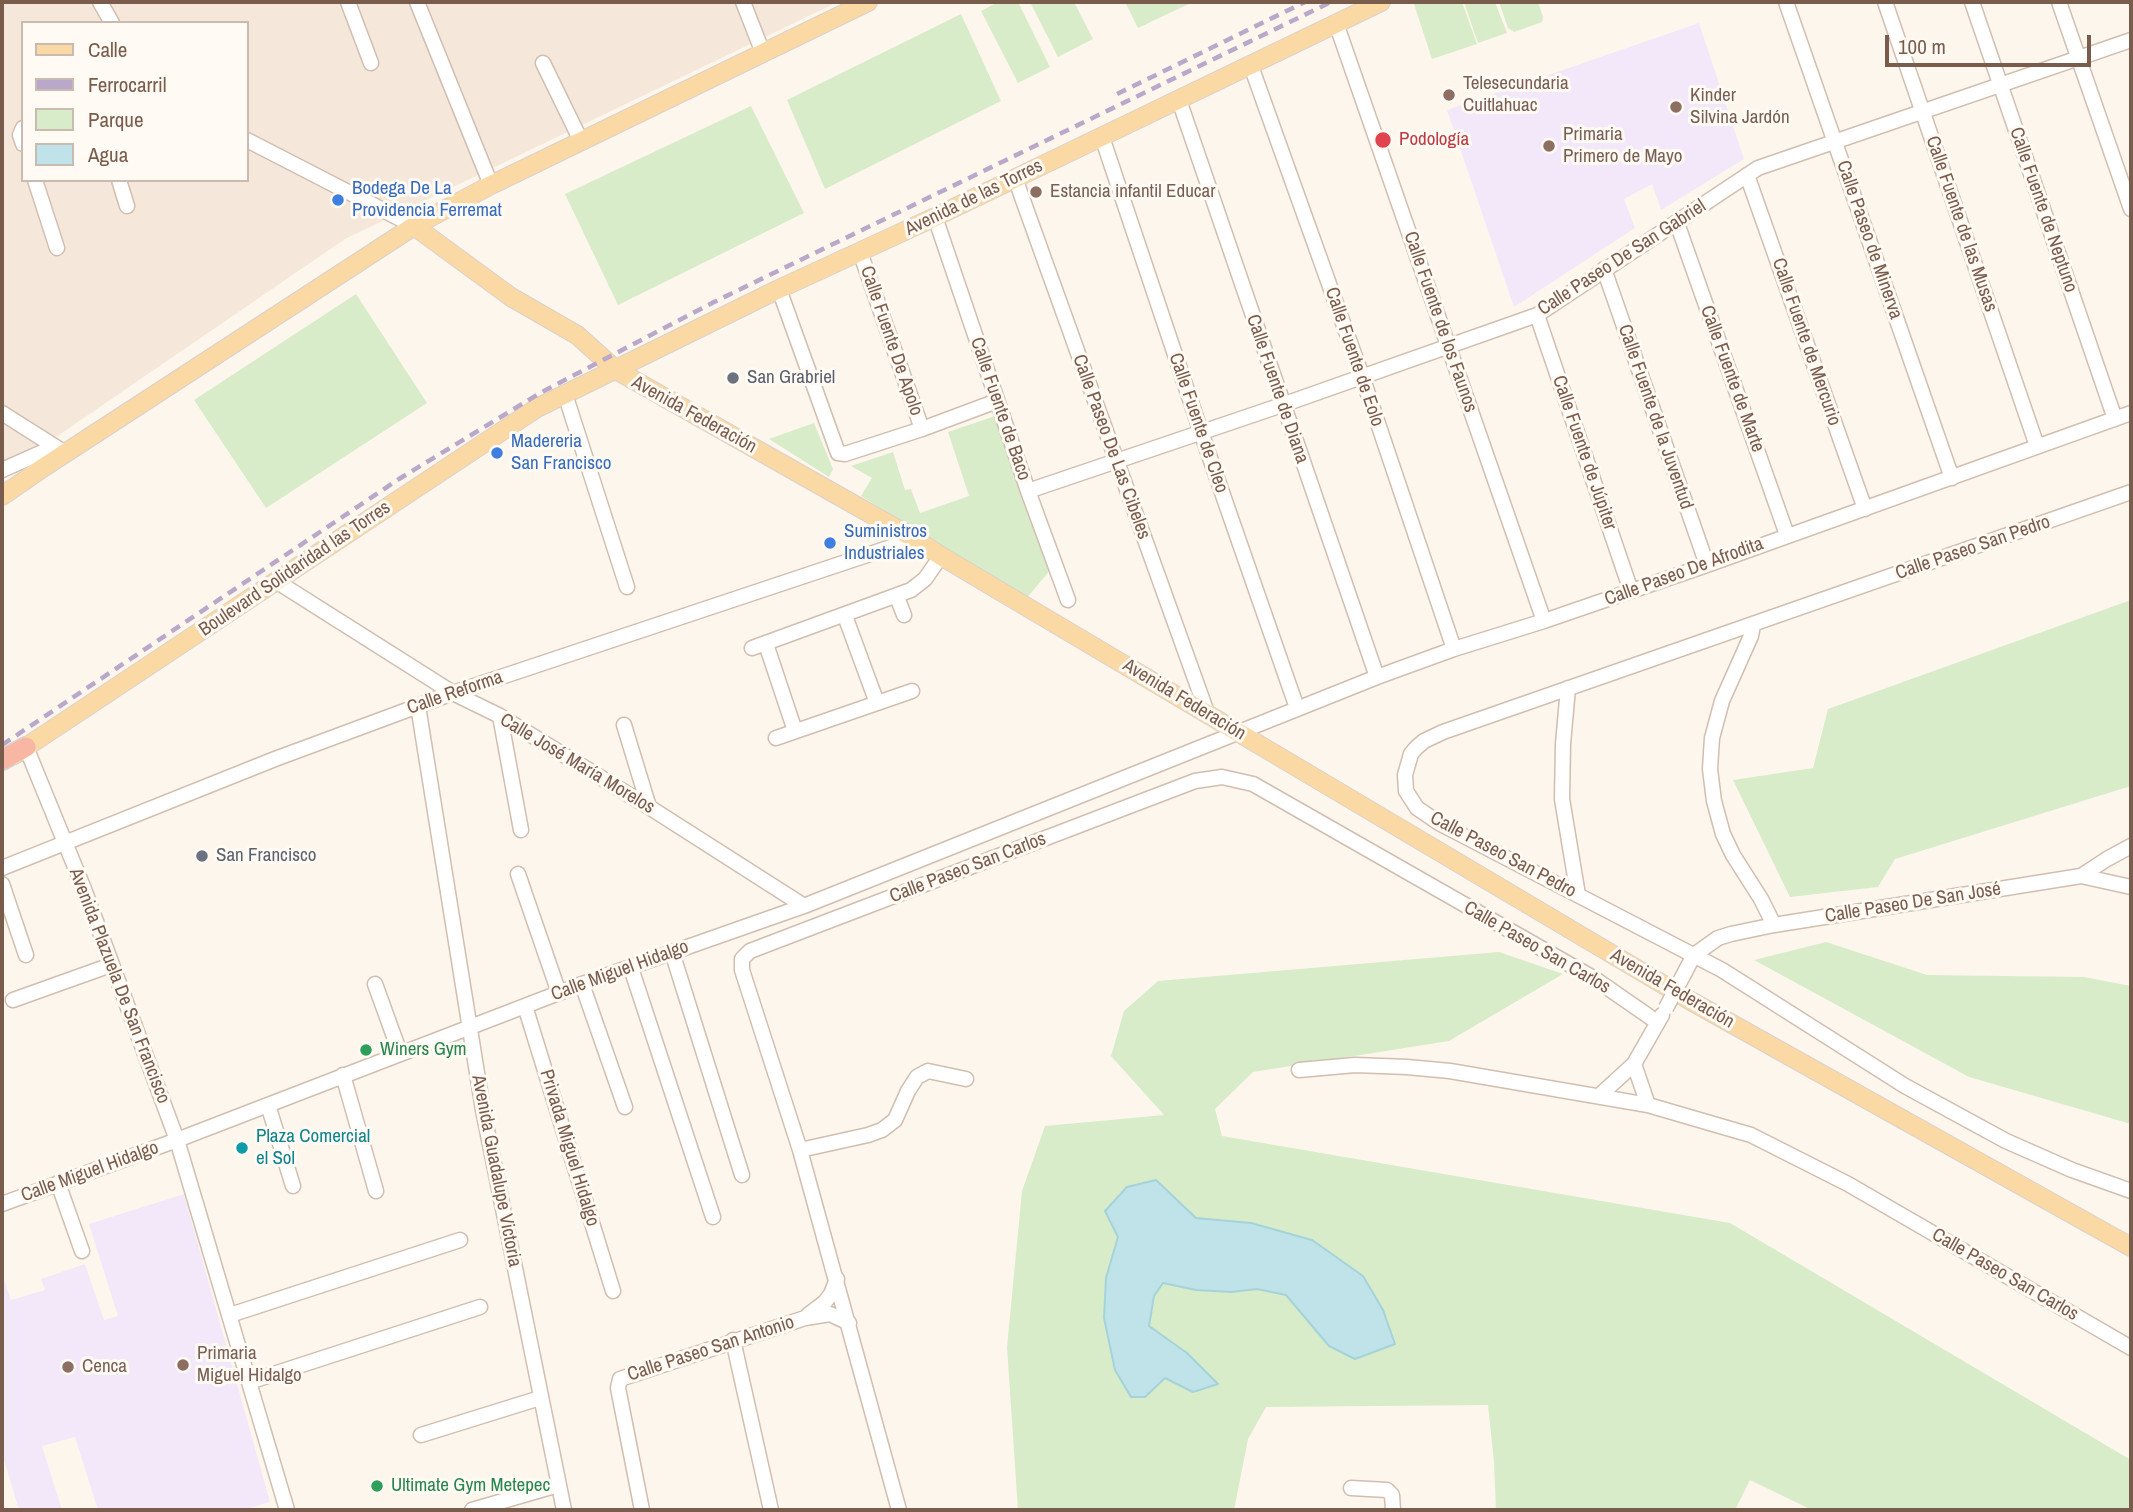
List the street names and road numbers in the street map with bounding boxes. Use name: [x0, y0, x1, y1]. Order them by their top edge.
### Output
street label: Calle Fuente de Neptuno: [2004, 124, 2082, 296]
street label: Calle Fuente de las Musas: [1920, 133, 2002, 315]
street label: Avenida de las Torres: [901, 155, 1047, 241]
street label: Calle Paseo de Minerva: [1831, 158, 1907, 322]
street label: Calle Paseo De San Gabriel: [1534, 195, 1710, 321]
street label: Calle Fuente de los Faunos: [1398, 229, 1482, 415]
street label: Calle Fuente de Mercurio: [1767, 255, 1845, 429]
street label: Calle Fuente De Apolo: [855, 263, 927, 419]
street label: Calle Fuente de Eolo: [1320, 285, 1388, 429]
street label: Calle Fuente de Marte: [1695, 303, 1769, 455]
street label: Calle Fuente de Diana: [1241, 312, 1313, 466]
street label: Calle Fuente de la Juventud: [1613, 322, 1697, 512]
street label: Calle Fuente de Baco: [965, 334, 1035, 484]
street label: Calle Fuente de Cleo: [1163, 350, 1233, 496]
street label: Calle Paseo De Las Cibeles: [1067, 352, 1155, 542]
street label: Avenida Federación: [628, 371, 760, 459]
street label: Calle Fuente de Júpiter: [1547, 373, 1621, 533]
street label: Boulevard Solidaridad las Torres: [195, 496, 395, 642]
street label: Calle Paseo San Pedro: [1893, 511, 2053, 585]
street label: Calle Paseo De Afrodita: [1602, 533, 1766, 611]
street label: Avenida Federación: [1118, 654, 1250, 746]
street label: Calle Reforma: [404, 666, 506, 720]
street label: Calle José María Morelos: [495, 709, 659, 819]
street label: Calle Paseo San Pedro: [1426, 807, 1580, 903]
street label: Calle Paseo San Carlos: [887, 828, 1049, 908]
street label: Avenida Plazuela De San Francisco: [64, 865, 174, 1107]
street label: Calle Paseo De San José: [1824, 878, 2002, 928]
street label: Calle Paseo San Carlos: [1460, 897, 1614, 999]
street label: Calle Miguel Hidalgo: [548, 936, 692, 1006]
street label: Avenida Federación: [1606, 944, 1738, 1034]
street label: Privada Miguel Hidalgo: [534, 1067, 604, 1229]
street label: Avenida Guadalupe Victoria: [466, 1073, 526, 1269]
street label: Calle Miguel Hidalgo: [18, 1137, 162, 1207]
street label: Calle Paseo San Carlos: [1928, 1224, 2082, 1326]
street label: Calle Paseo San Antonio: [625, 1311, 797, 1387]

